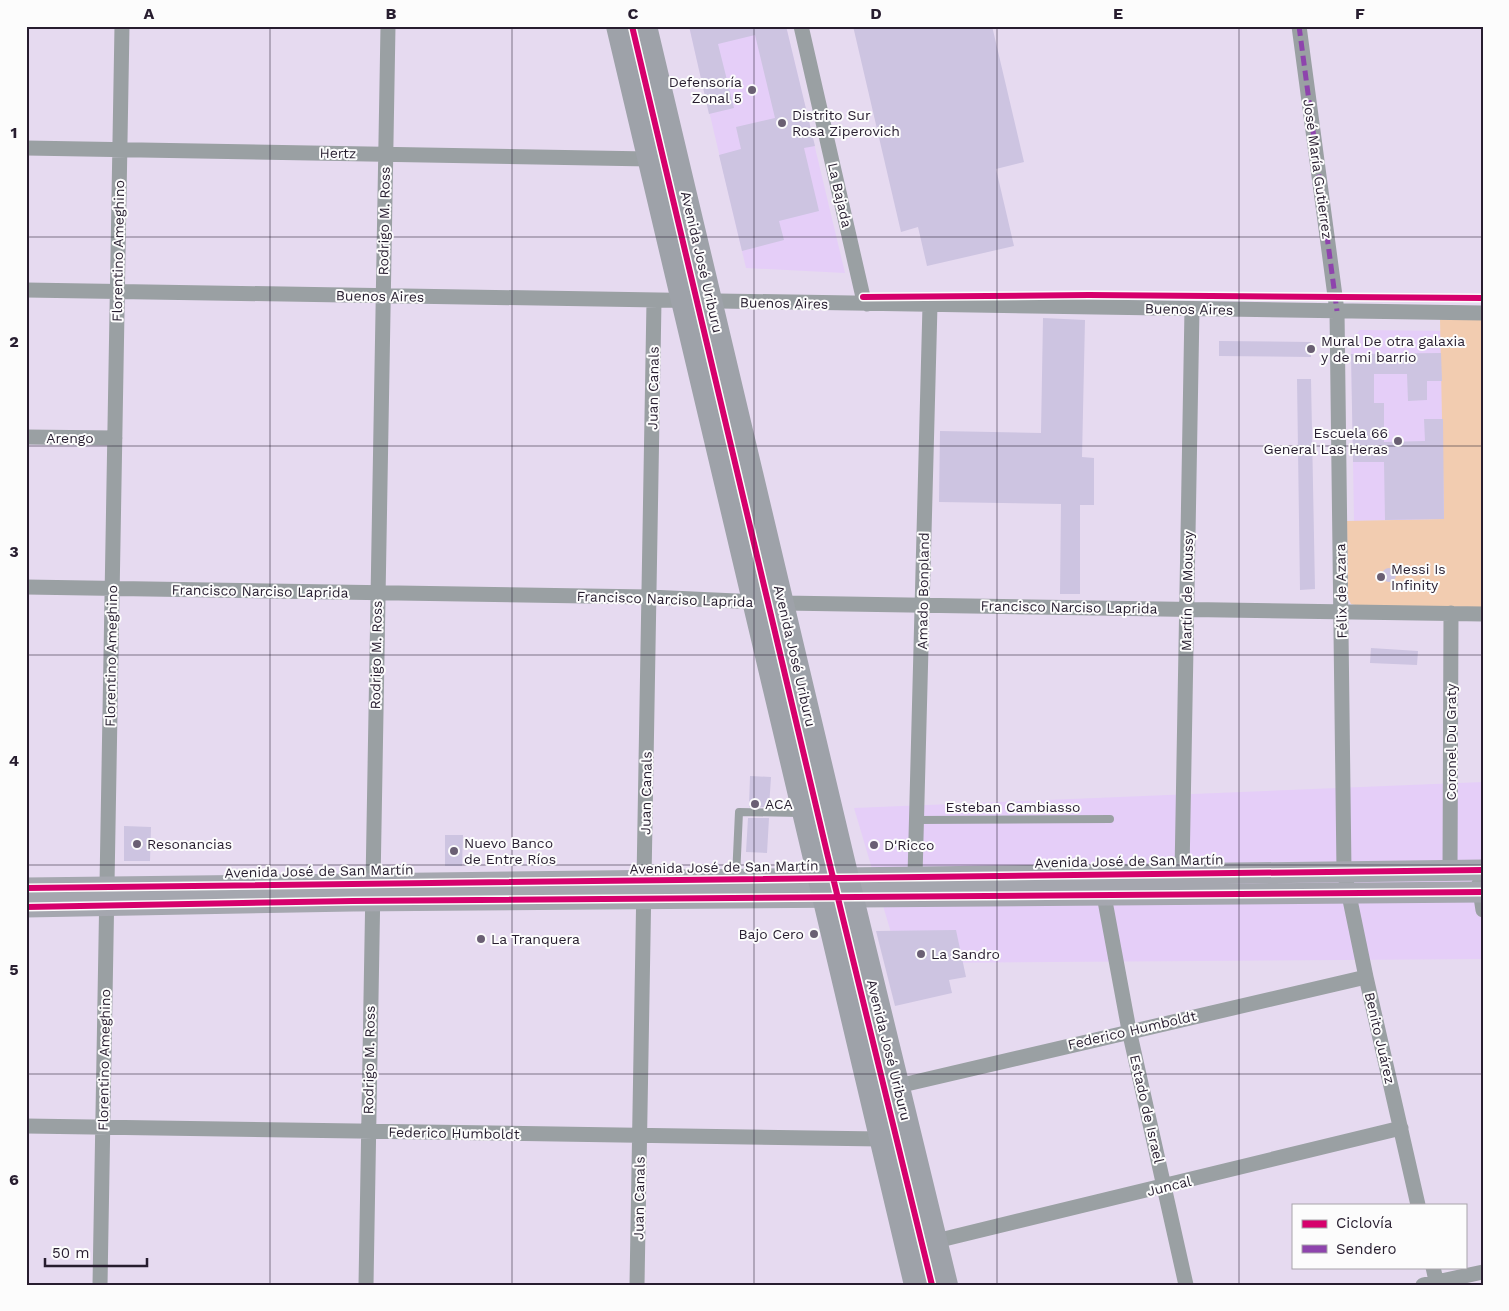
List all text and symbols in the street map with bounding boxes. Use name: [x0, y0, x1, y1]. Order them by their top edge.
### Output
text: A: [144, 4, 155, 23]
text: B: [386, 4, 397, 23]
text: C: [628, 4, 639, 23]
text: D: [870, 4, 882, 23]
text: E: [1113, 4, 1123, 23]
text: F: [1355, 4, 1365, 23]
place label: Defensoría Zonal 5: [669, 74, 742, 106]
marker: Defensoría Zonal 5: [746, 84, 758, 96]
street label: José María Gutierrez: [1300, 98, 1336, 240]
place label: Distrito Sur Rosa Ziperovich: [792, 107, 900, 139]
marker: Distrito Sur Rosa Ziperovich: [776, 117, 788, 129]
text: 1: [11, 123, 17, 142]
street label: Hertz: [319, 145, 357, 161]
street label: La Bajada: [825, 161, 855, 229]
street label: Rodrigo M. Ross: [375, 166, 393, 276]
street label: Florentino Ameghino: [109, 180, 127, 322]
street label: Avenida José Uriburu: [678, 190, 726, 334]
street label: Buenos Aires: [336, 287, 424, 305]
street label: Buenos Aires: [740, 294, 828, 312]
street label: Buenos Aires: [1145, 300, 1233, 318]
text: 2: [9, 332, 19, 351]
place label: Mural De otra galaxia y de mi barrio: [1321, 333, 1465, 365]
marker: Mural De otra galaxia y de mi barrio: [1305, 343, 1317, 355]
street label: Juan Canals: [644, 346, 662, 430]
place label: Escuela 66 General Las Heras: [1264, 425, 1388, 457]
street label: Arengo: [46, 430, 94, 446]
marker: Escuela 66 General Las Heras: [1392, 435, 1404, 447]
street label: Martín de Moussy: [1178, 530, 1196, 651]
street label: Amado Bonpland: [914, 532, 932, 650]
text: 3: [9, 542, 19, 561]
street label: Félix de Azara: [1332, 543, 1350, 639]
place label: Messi Is Infinity: [1391, 561, 1446, 593]
marker: Messi Is Infinity: [1375, 571, 1387, 583]
street label: Francisco Narciso Laprida: [171, 581, 349, 601]
street label: Avenida José Uriburu: [771, 584, 819, 728]
street label: Florentino Ameghino: [102, 585, 120, 727]
street label: Francisco Narciso Laprida: [576, 588, 754, 610]
street label: Francisco Narciso Laprida: [980, 597, 1158, 617]
street label: Rodrigo M. Ross: [367, 600, 385, 710]
street label: Coronel Du Graty: [1443, 683, 1459, 801]
text: 4: [9, 751, 19, 770]
street label: Juan Canals: [637, 751, 655, 835]
place label: ACA: [765, 796, 793, 812]
marker: ACA: [749, 798, 761, 810]
street label: Esteban Cambiasso: [946, 799, 1080, 815]
place label: Nuevo Banco de Entre Ríos: [464, 835, 556, 867]
place label: Resonancias: [147, 836, 232, 852]
place label: D'Ricco: [884, 837, 934, 853]
marker: Resonancias: [131, 838, 143, 850]
marker: D'Ricco: [868, 839, 880, 851]
marker: Nuevo Banco de Entre Ríos: [448, 845, 460, 857]
street label: Avenida José de San Martín: [1034, 851, 1224, 871]
street label: Avenida José de San Martín: [629, 857, 819, 877]
street label: Avenida José de San Martín: [224, 861, 414, 881]
place label: Bajo Cero: [738, 926, 804, 942]
marker: Bajo Cero: [808, 928, 820, 940]
place label: La Tranquera: [491, 931, 580, 947]
marker: La Tranquera: [475, 933, 487, 945]
place label: La Sandro: [931, 946, 1000, 962]
marker: La Sandro: [915, 948, 927, 960]
text: 5: [9, 960, 19, 979]
street label: Avenida José Uriburu: [864, 978, 914, 1122]
street label: Florentino Ameghino: [95, 989, 113, 1131]
street label: Benito Juárez: [1362, 991, 1398, 1085]
street label: Rodrigo M. Ross: [360, 1005, 378, 1115]
street label: Federico Humboldt: [1066, 1007, 1198, 1053]
street label: Estado de Israel: [1127, 1053, 1167, 1166]
street label: Federico Humboldt: [388, 1124, 520, 1142]
street label: Juan Canals: [630, 1156, 648, 1240]
text: 6: [9, 1170, 19, 1189]
street label: Juncal: [1145, 1173, 1194, 1199]
legend: [1292, 1204, 1466, 1268]
text: Ciclovía: [1336, 1214, 1393, 1232]
scale bar: [45, 1236, 148, 1268]
text: Sendero: [1336, 1240, 1397, 1258]
text: 50 m: [52, 1244, 89, 1262]

